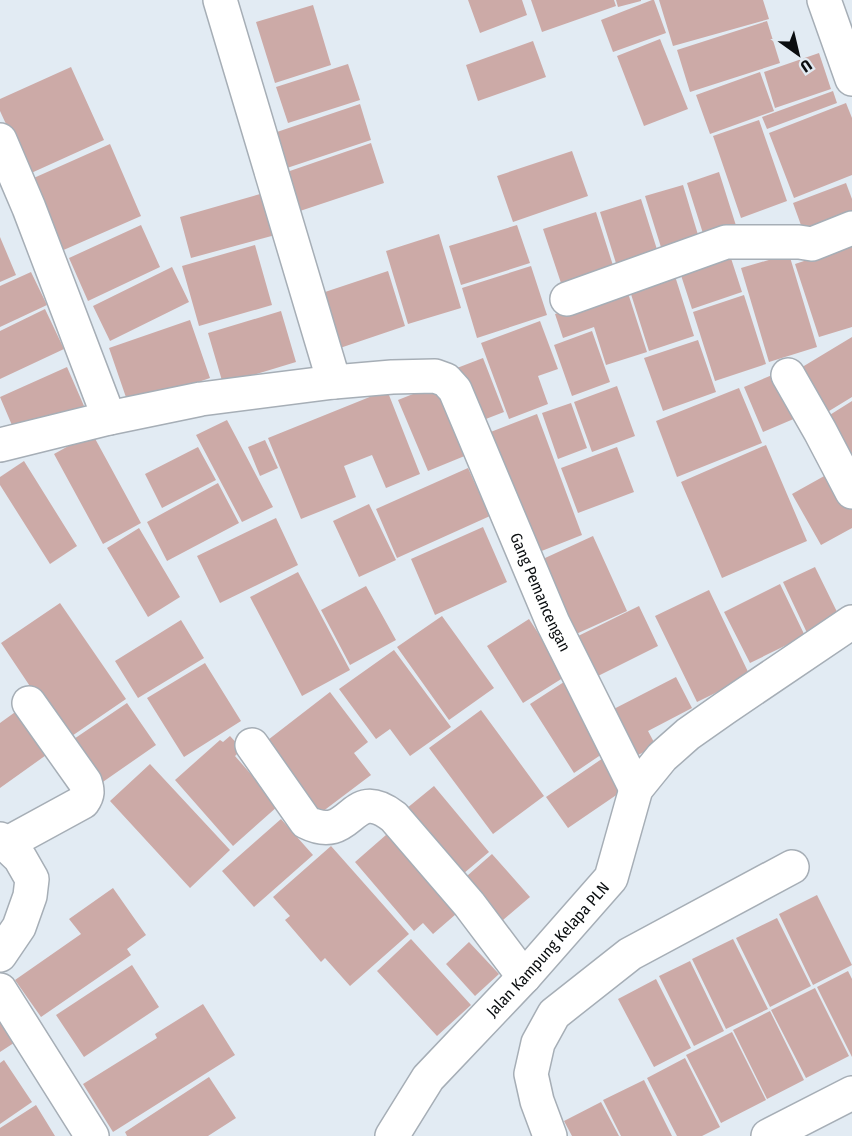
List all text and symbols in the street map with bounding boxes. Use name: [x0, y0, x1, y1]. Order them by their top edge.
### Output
north arrow: [768, 24, 828, 84]
text: U: [797, 56, 815, 77]
street label: Gang Pemancengan: [507, 530, 575, 654]
street label: Jalan Kampung Kelapa PLN: [482, 878, 613, 1020]

